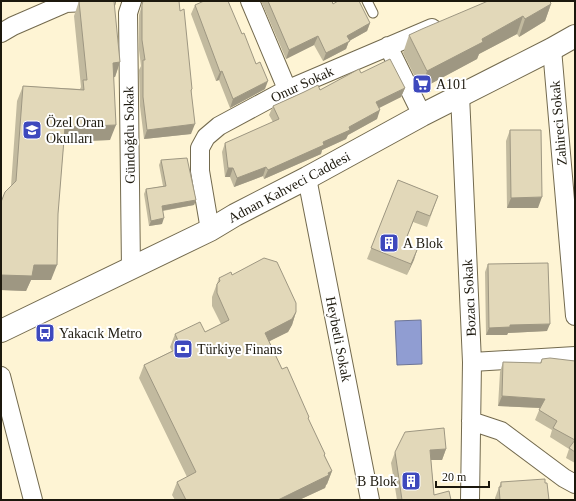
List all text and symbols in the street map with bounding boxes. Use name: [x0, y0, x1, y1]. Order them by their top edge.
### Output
street label: Onur Sokak: [269, 63, 336, 105]
supermarket icon: A101: [411, 73, 433, 95]
place label: A101: [436, 77, 467, 92]
street label: Zahireci Sokak: [547, 80, 570, 166]
street label: Gündoğdu Sokak: [121, 86, 138, 184]
place label: Özel Oran Okulları: [46, 114, 104, 146]
school or university icon: Özel Oran Okulları: [21, 119, 43, 141]
street label: Adnan Kahveci Caddesi: [226, 149, 353, 226]
building icon: A Blok: [378, 232, 400, 254]
place label: A Blok: [403, 236, 443, 251]
street label: Bozacı Sokak: [460, 259, 479, 337]
street label: Heybetli Sokak: [323, 295, 354, 383]
bus stop icon: Yakacık Metro: [34, 322, 56, 344]
place label: Yakacık Metro: [59, 326, 142, 341]
bank icon: Türkiye Finans: [172, 338, 194, 360]
place label: Türkiye Finans: [197, 342, 282, 357]
scale bar: [436, 463, 489, 489]
building icon: B Blok: [400, 470, 422, 492]
text: 20 m: [442, 470, 467, 484]
place label: B Blok: [357, 474, 397, 489]

